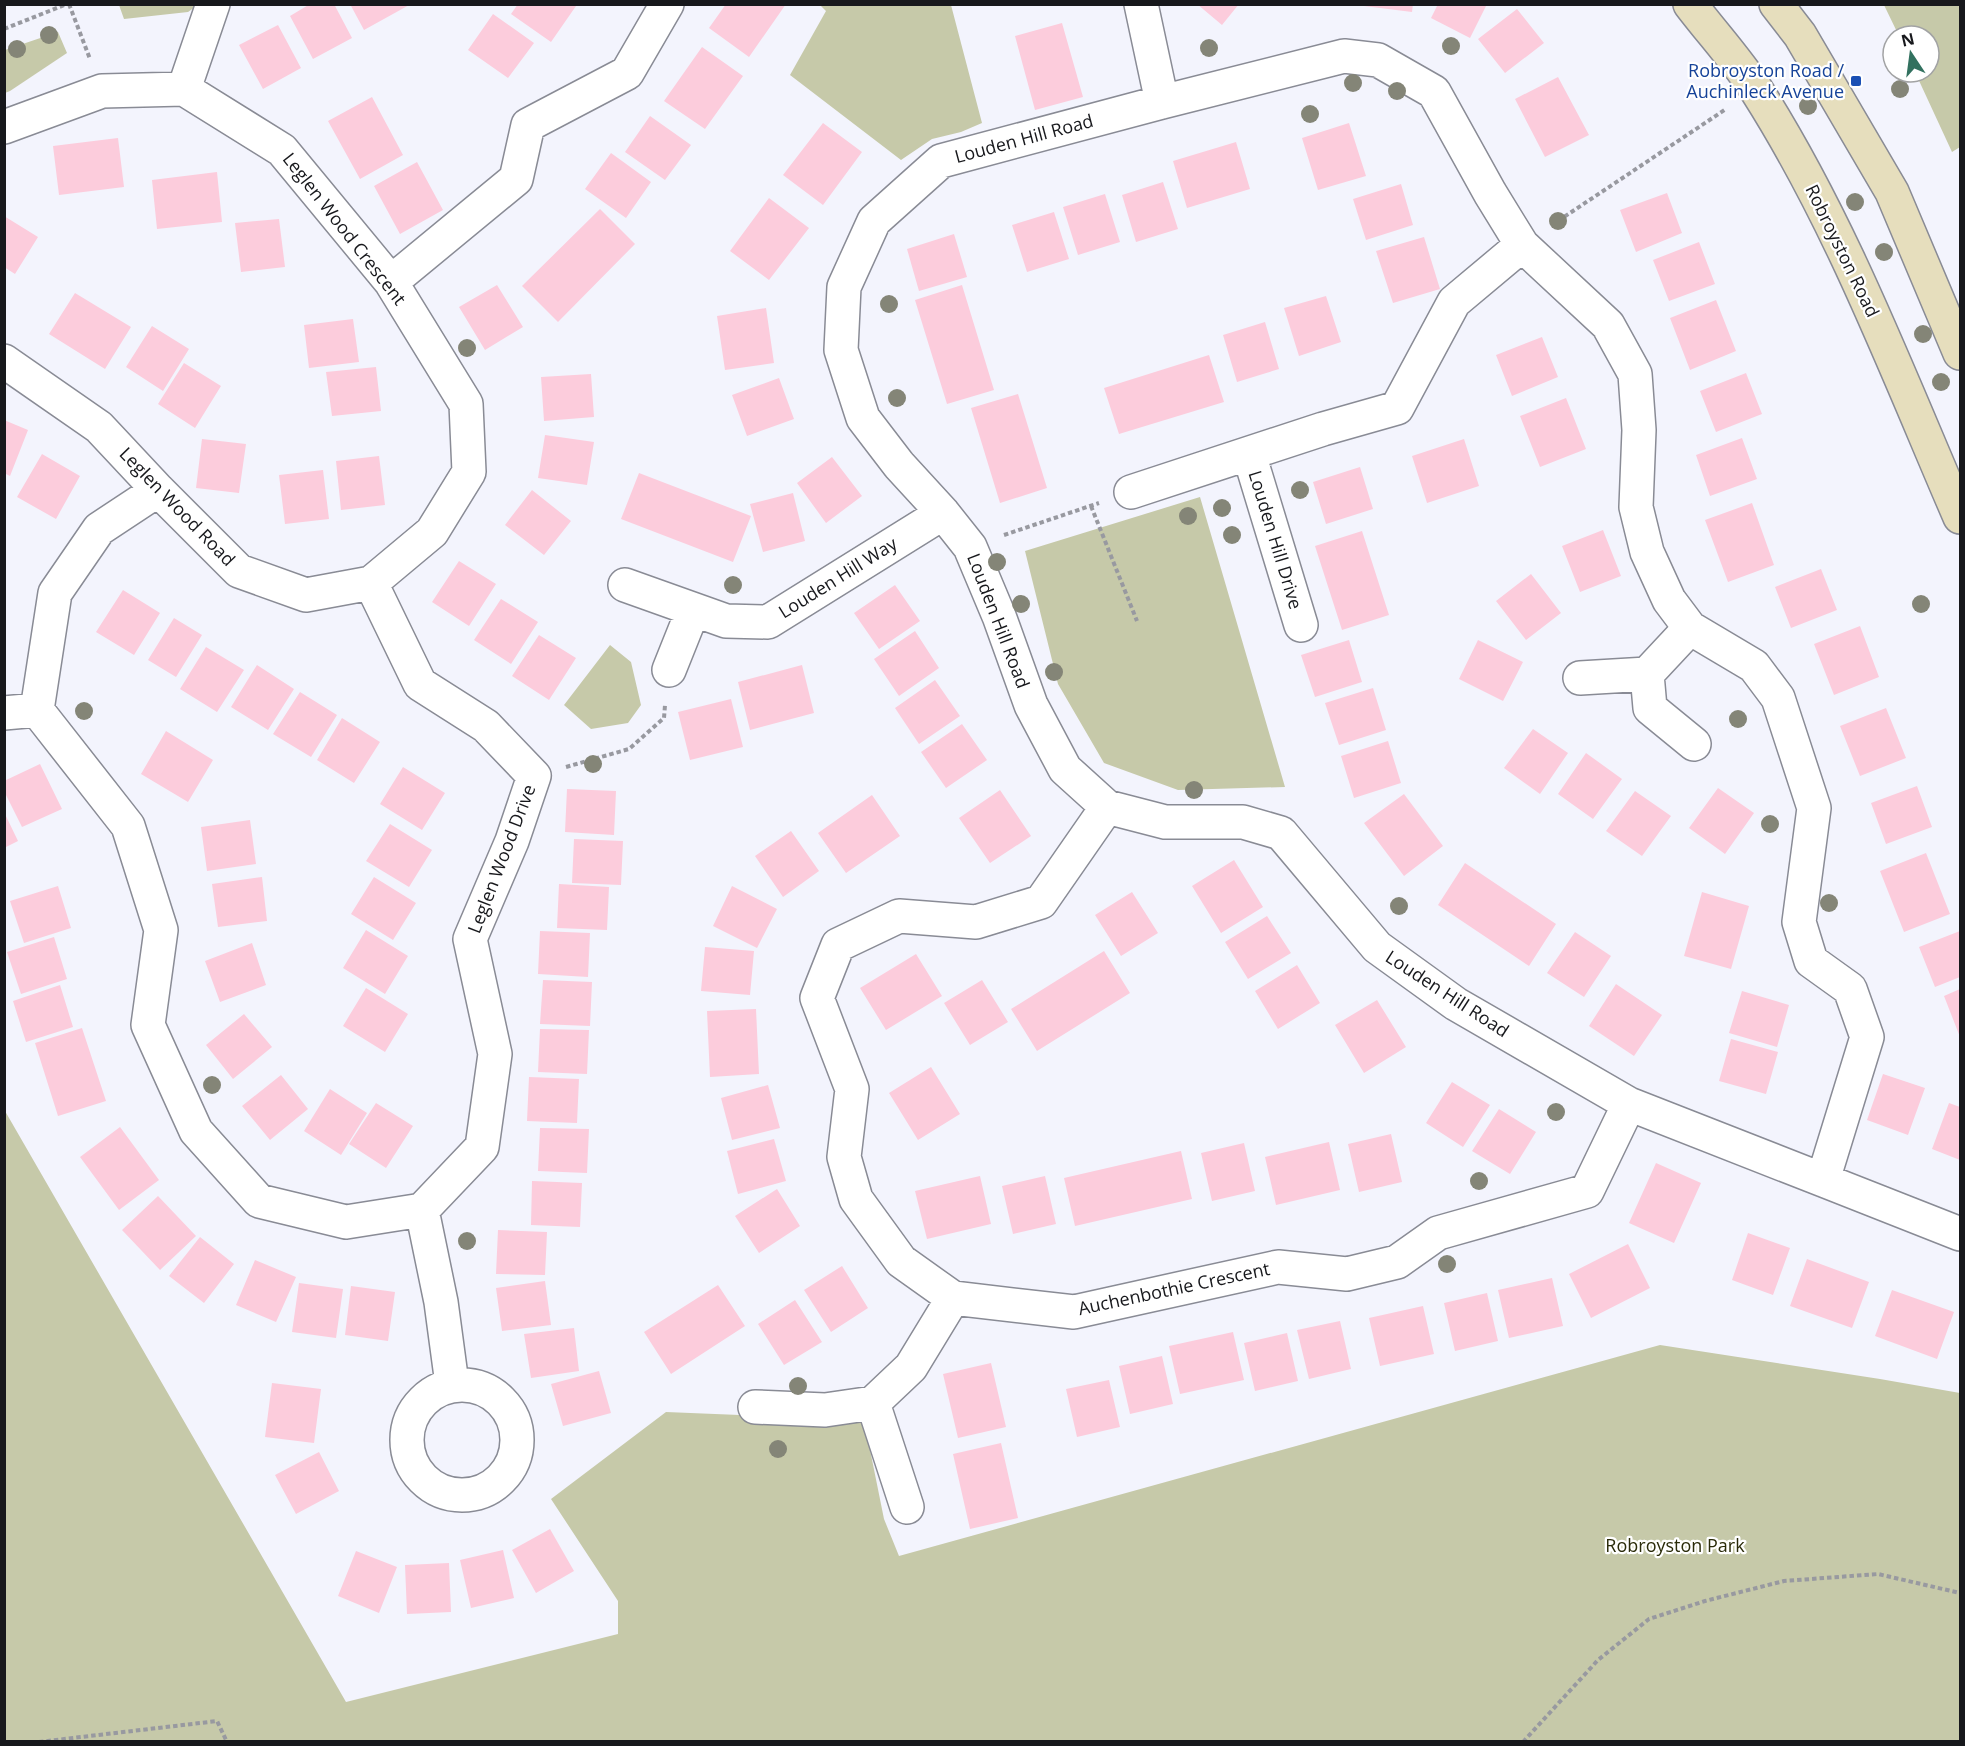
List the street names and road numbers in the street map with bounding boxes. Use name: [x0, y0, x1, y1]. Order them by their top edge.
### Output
street label: Louden Hill Road: [952, 108, 1096, 168]
street label: Leglen Wood Crescent: [278, 147, 412, 310]
street label: Robroyston Road: [1800, 180, 1885, 321]
street label: Leglen Wood Road: [115, 442, 241, 571]
street label: Louden Hill Drive: [1243, 467, 1308, 612]
street label: Louden Hill Way: [774, 531, 902, 623]
street label: Louden Hill Road: [962, 550, 1036, 692]
street label: Leglen Wood Drive: [462, 781, 541, 937]
street label: Louden Hill Road: [1381, 944, 1514, 1042]
street label: Auchenbothie Crescent: [1076, 1256, 1272, 1320]

